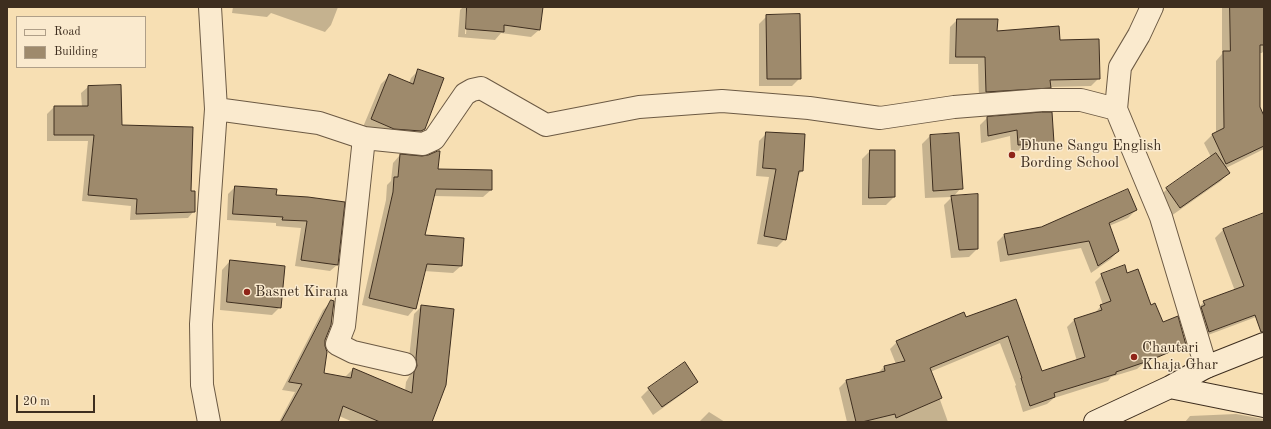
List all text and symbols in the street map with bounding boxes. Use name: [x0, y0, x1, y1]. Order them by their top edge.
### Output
legend: [16, 16, 146, 68]
text: Road: [54, 26, 81, 38]
text: Building: [54, 46, 98, 58]
place label: Dhune Sangu English Bording School: [1020, 137, 1162, 172]
marker: Dhune Sangu English Bording School: [1007, 150, 1017, 160]
place label: Basnet Kirana: [255, 283, 348, 301]
marker: Basnet Kirana: [242, 287, 252, 297]
place label: Chautari Khaja Ghar: [1142, 339, 1218, 374]
marker: Chautari Khaja Ghar: [1129, 352, 1139, 362]
scale bar: [18, 387, 97, 413]
text: 20 m: [23, 396, 50, 408]

